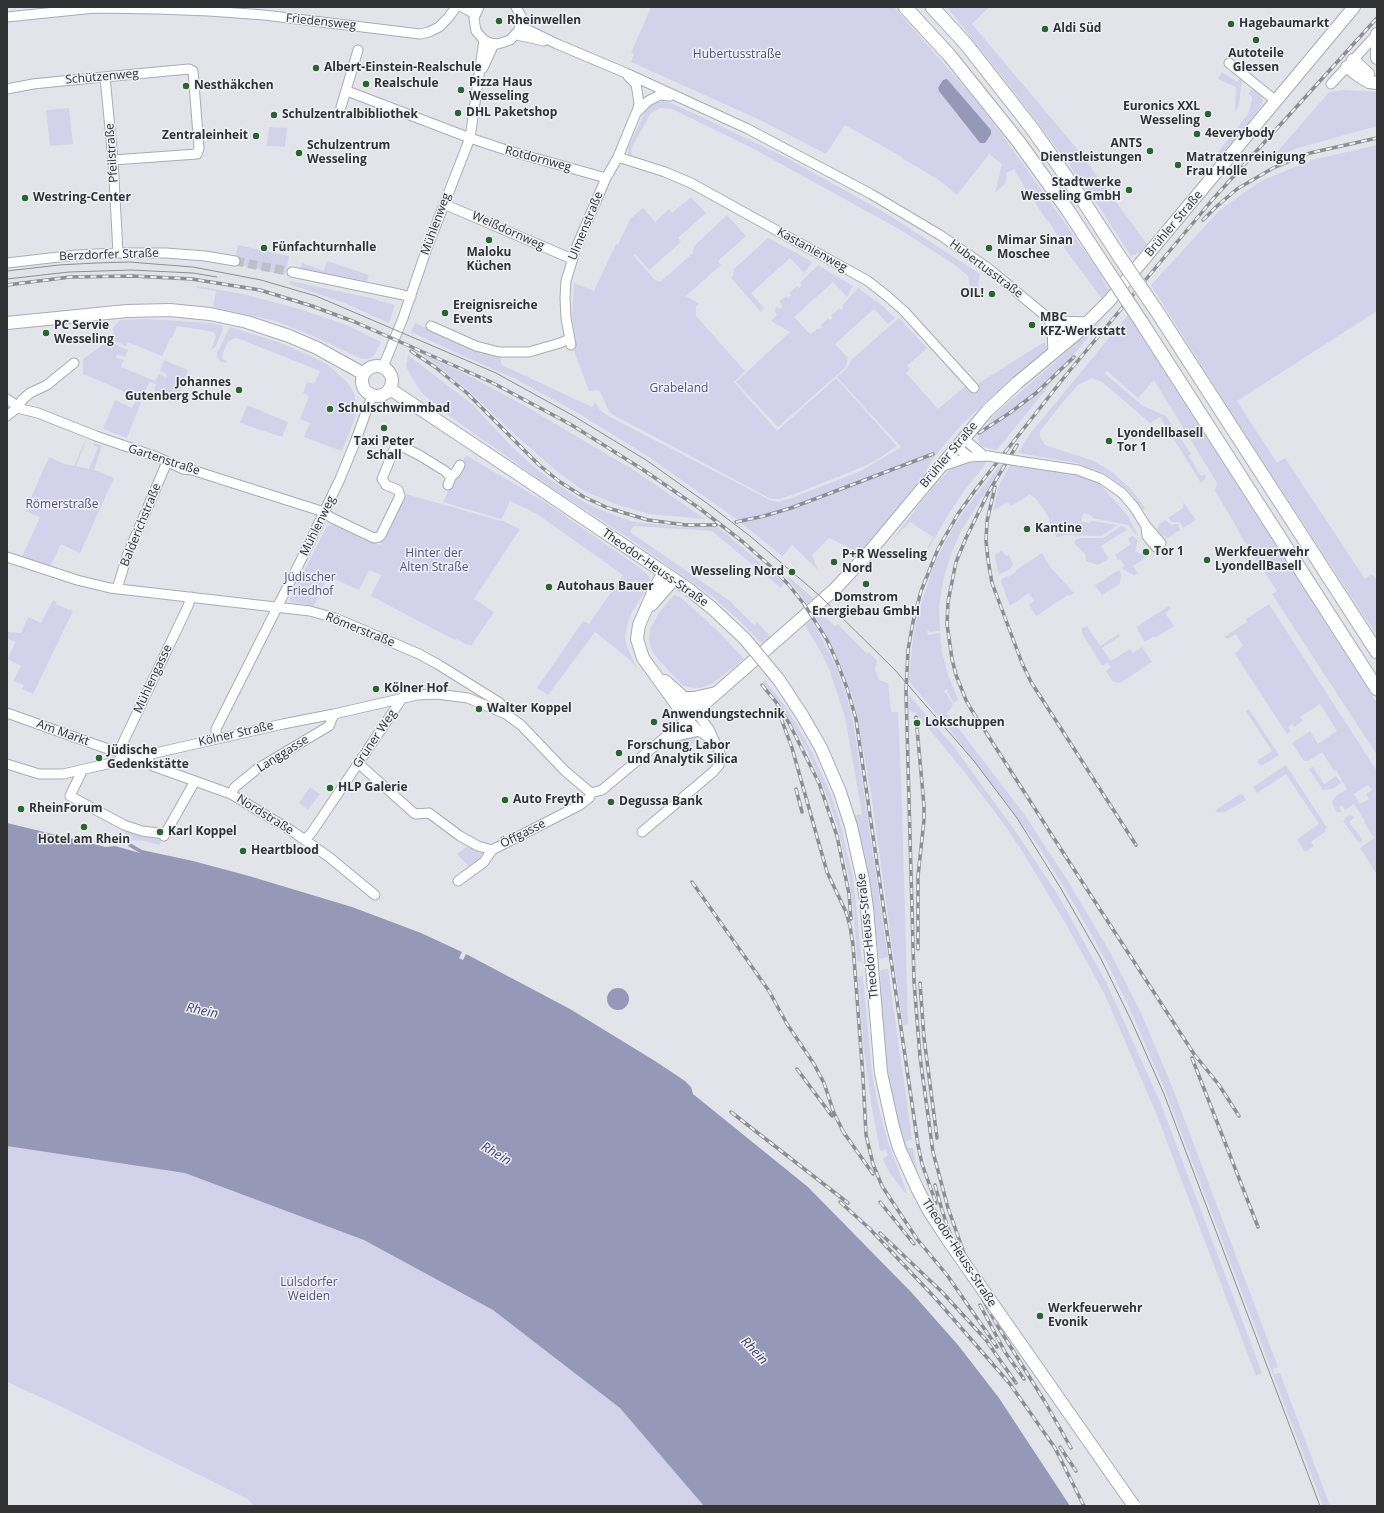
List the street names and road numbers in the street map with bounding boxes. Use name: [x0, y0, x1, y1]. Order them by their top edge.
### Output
street label: Friedensweg: [285, 11, 357, 33]
street label: Schützenweg: [65, 67, 139, 87]
street label: Pfeilstraße: [103, 123, 121, 183]
street label: Rotdornweg: [503, 143, 573, 175]
street label: Brühler Straße: [1142, 188, 1206, 260]
street label: Ulmenstraße: [566, 190, 606, 262]
street label: Mühlenweg: [418, 191, 454, 257]
street label: Weißdornweg: [470, 209, 546, 253]
street label: Kastanienweg: [775, 225, 849, 275]
street label: Hubertusstraße: [946, 237, 1026, 301]
street label: Berzdorfer Straße: [59, 246, 159, 264]
street label: Brühler Straße: [917, 419, 981, 491]
street label: Gartenstraße: [126, 442, 202, 478]
street label: Balderichstraße: [118, 481, 164, 569]
street label: Mühlenweg: [297, 494, 339, 558]
street label: Theodor-Heuss-Straße: [599, 526, 711, 610]
street label: Römerstraße: [323, 610, 397, 650]
street label: Mühlengasse: [131, 642, 175, 716]
street label: Grüner Weg: [350, 707, 400, 771]
street label: Am Markt: [35, 717, 91, 749]
street label: Kölner Straße: [197, 718, 275, 750]
street label: Langgasse: [255, 732, 311, 776]
street label: Nordstraße: [234, 792, 296, 838]
street label: Öffgasse: [498, 817, 548, 851]
street label: Theodor-Heuss-Straße: [854, 873, 882, 999]
street label: Theodor-Heuss-Straße: [919, 1196, 999, 1310]

